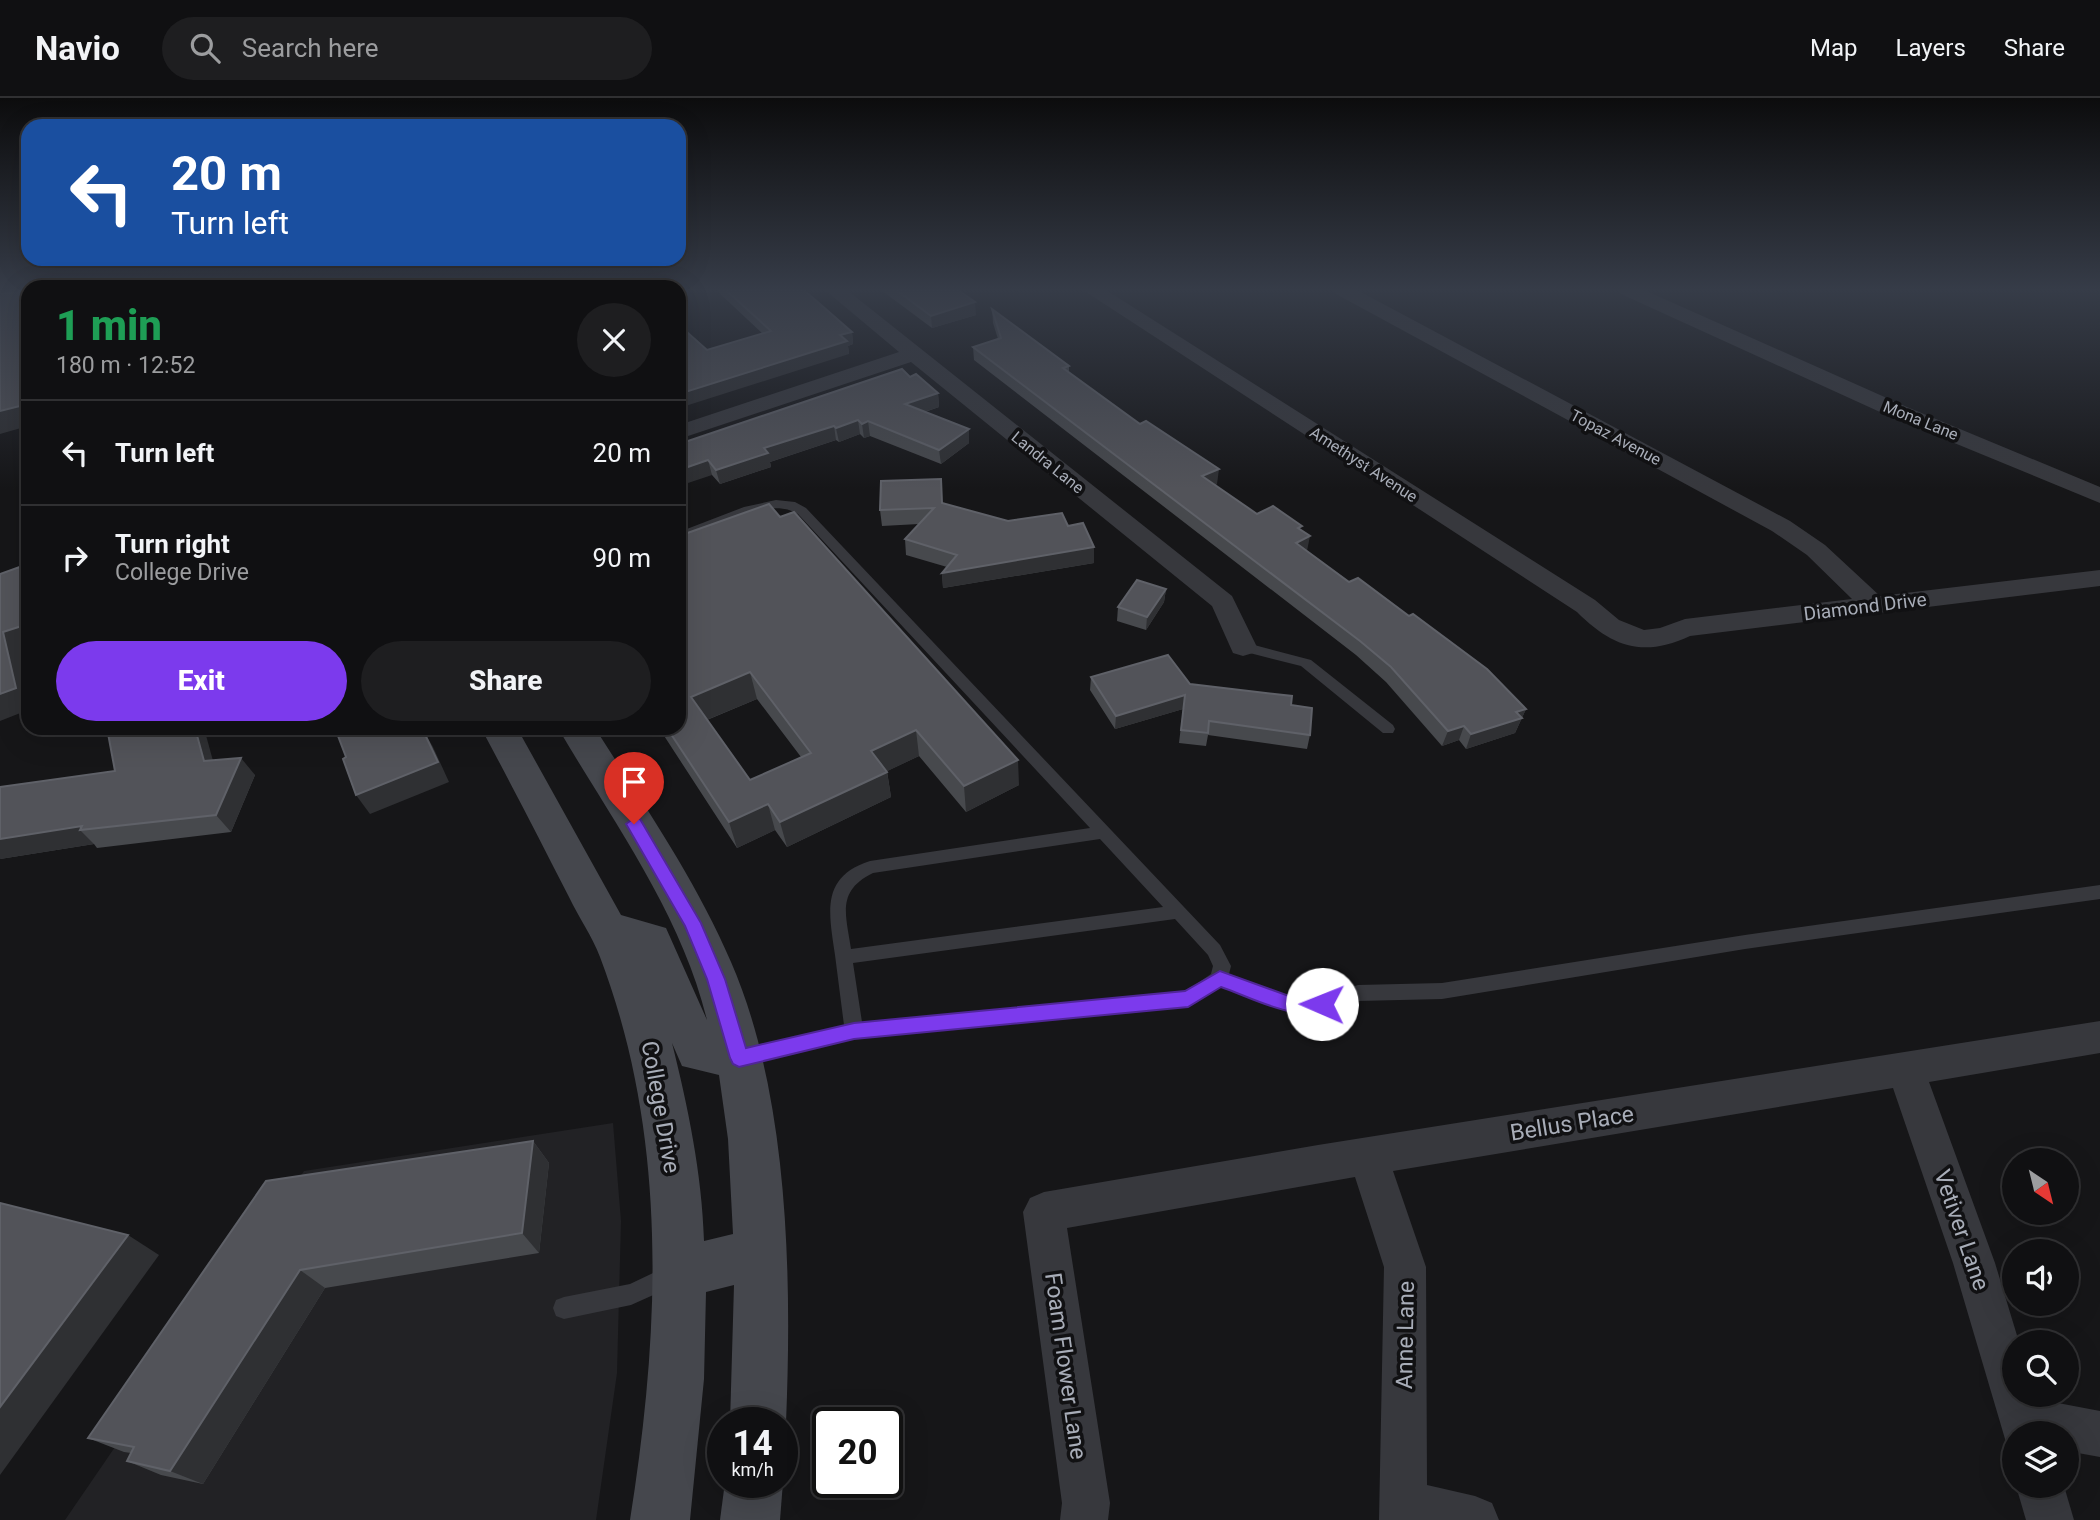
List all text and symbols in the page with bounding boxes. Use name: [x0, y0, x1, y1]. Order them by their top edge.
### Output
search box: [162, 17, 652, 80]
text: Navio: [35, 29, 120, 68]
icon: search: [186, 29, 224, 67]
text: Search here: [242, 33, 379, 63]
text: Map: [1810, 34, 1858, 62]
text: Layers: [1896, 34, 1966, 62]
text: Share: [2004, 34, 2065, 62]
text: 20 m: [171, 145, 282, 202]
icon: left: [56, 147, 147, 238]
text: Turn left: [171, 204, 289, 242]
text: 1 min: [56, 301, 162, 350]
button: close: [577, 303, 651, 377]
text: 180 m · 12:52: [56, 352, 195, 379]
street label: Mona Lane: [1881, 397, 1961, 444]
street label: Topaz Avenue: [1567, 406, 1664, 469]
street label: Amethyst Avenue: [1306, 423, 1421, 506]
street label: Landra Lane: [1008, 427, 1088, 497]
icon: left: [56, 434, 94, 472]
text: Turn left: [115, 438, 214, 468]
text: 20 m: [593, 438, 651, 468]
text: Turn right: [115, 529, 230, 559]
icon: right: [56, 539, 94, 577]
text: 90 m: [593, 543, 651, 573]
text: College Drive: [115, 559, 249, 586]
street label: Diamond Drive: [1802, 588, 1928, 625]
button: Exit: [56, 641, 347, 721]
button: Share: [361, 641, 651, 721]
pin: [604, 752, 664, 824]
icon: arrive: [615, 763, 653, 801]
position arrow: [1285, 967, 1359, 1041]
street label: College Drive: [636, 1039, 685, 1175]
street label: Bellus Place: [1508, 1100, 1636, 1147]
north arrow: [2002, 1148, 2079, 1225]
map controls: [2002, 1148, 2079, 1498]
street label: Vetiver Lane: [1928, 1166, 1995, 1294]
button: sound: [2002, 1239, 2079, 1316]
street label: Foam Flower Lane: [1039, 1271, 1092, 1461]
street label: Anne Lane: [1391, 1281, 1420, 1389]
button: search: [2002, 1330, 2079, 1407]
speed limit sign: 20: [812, 1407, 903, 1498]
button: layers: [2002, 1421, 2079, 1498]
text: 14: [732, 1423, 773, 1464]
text: km/h: [731, 1459, 774, 1480]

